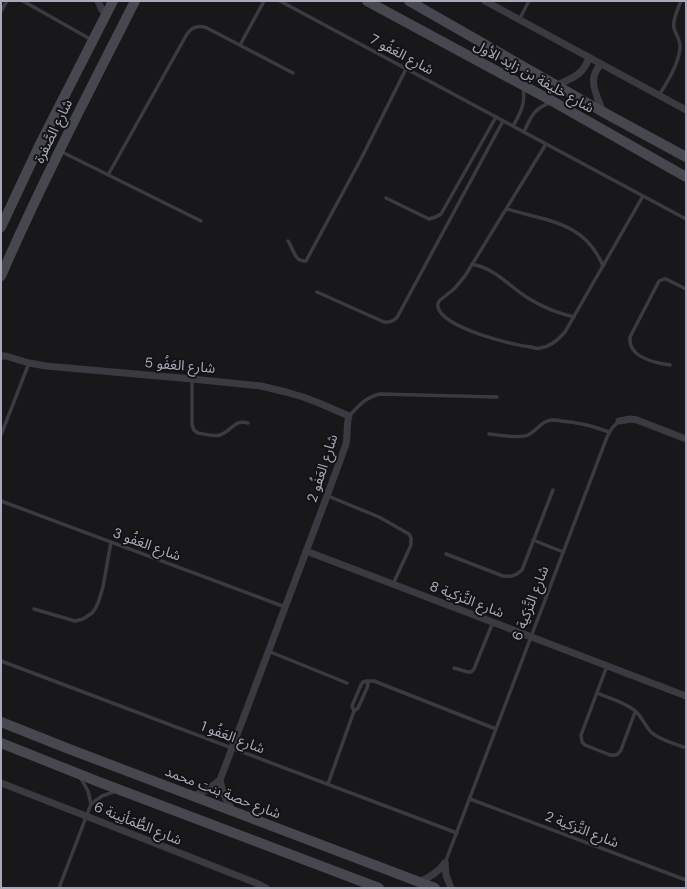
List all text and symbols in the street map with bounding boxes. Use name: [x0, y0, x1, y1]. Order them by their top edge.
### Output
street label: شارع العَفُو 7: [366, 29, 437, 80]
street label: شارع خليفة بن زايد الأول: [470, 35, 597, 118]
street label: شارع الصَّفرة: [30, 96, 78, 167]
street label: شارع العَفُو 5: [144, 353, 216, 379]
street label: شارع العَفُو 2: [302, 432, 343, 505]
street label: شارع العَفُو 3: [110, 523, 183, 566]
street label: شارع التَّزكية 6: [507, 563, 554, 644]
street label: شارع التَّزكية 8: [427, 576, 507, 623]
street label: شارع العَفُو 1: [198, 716, 268, 759]
street label: شارع حصة بنت محمد: [162, 762, 283, 824]
street label: شارع الطُّمَأنِينة 6: [91, 797, 185, 851]
street label: شارع التَّزكية 2: [542, 806, 622, 853]

